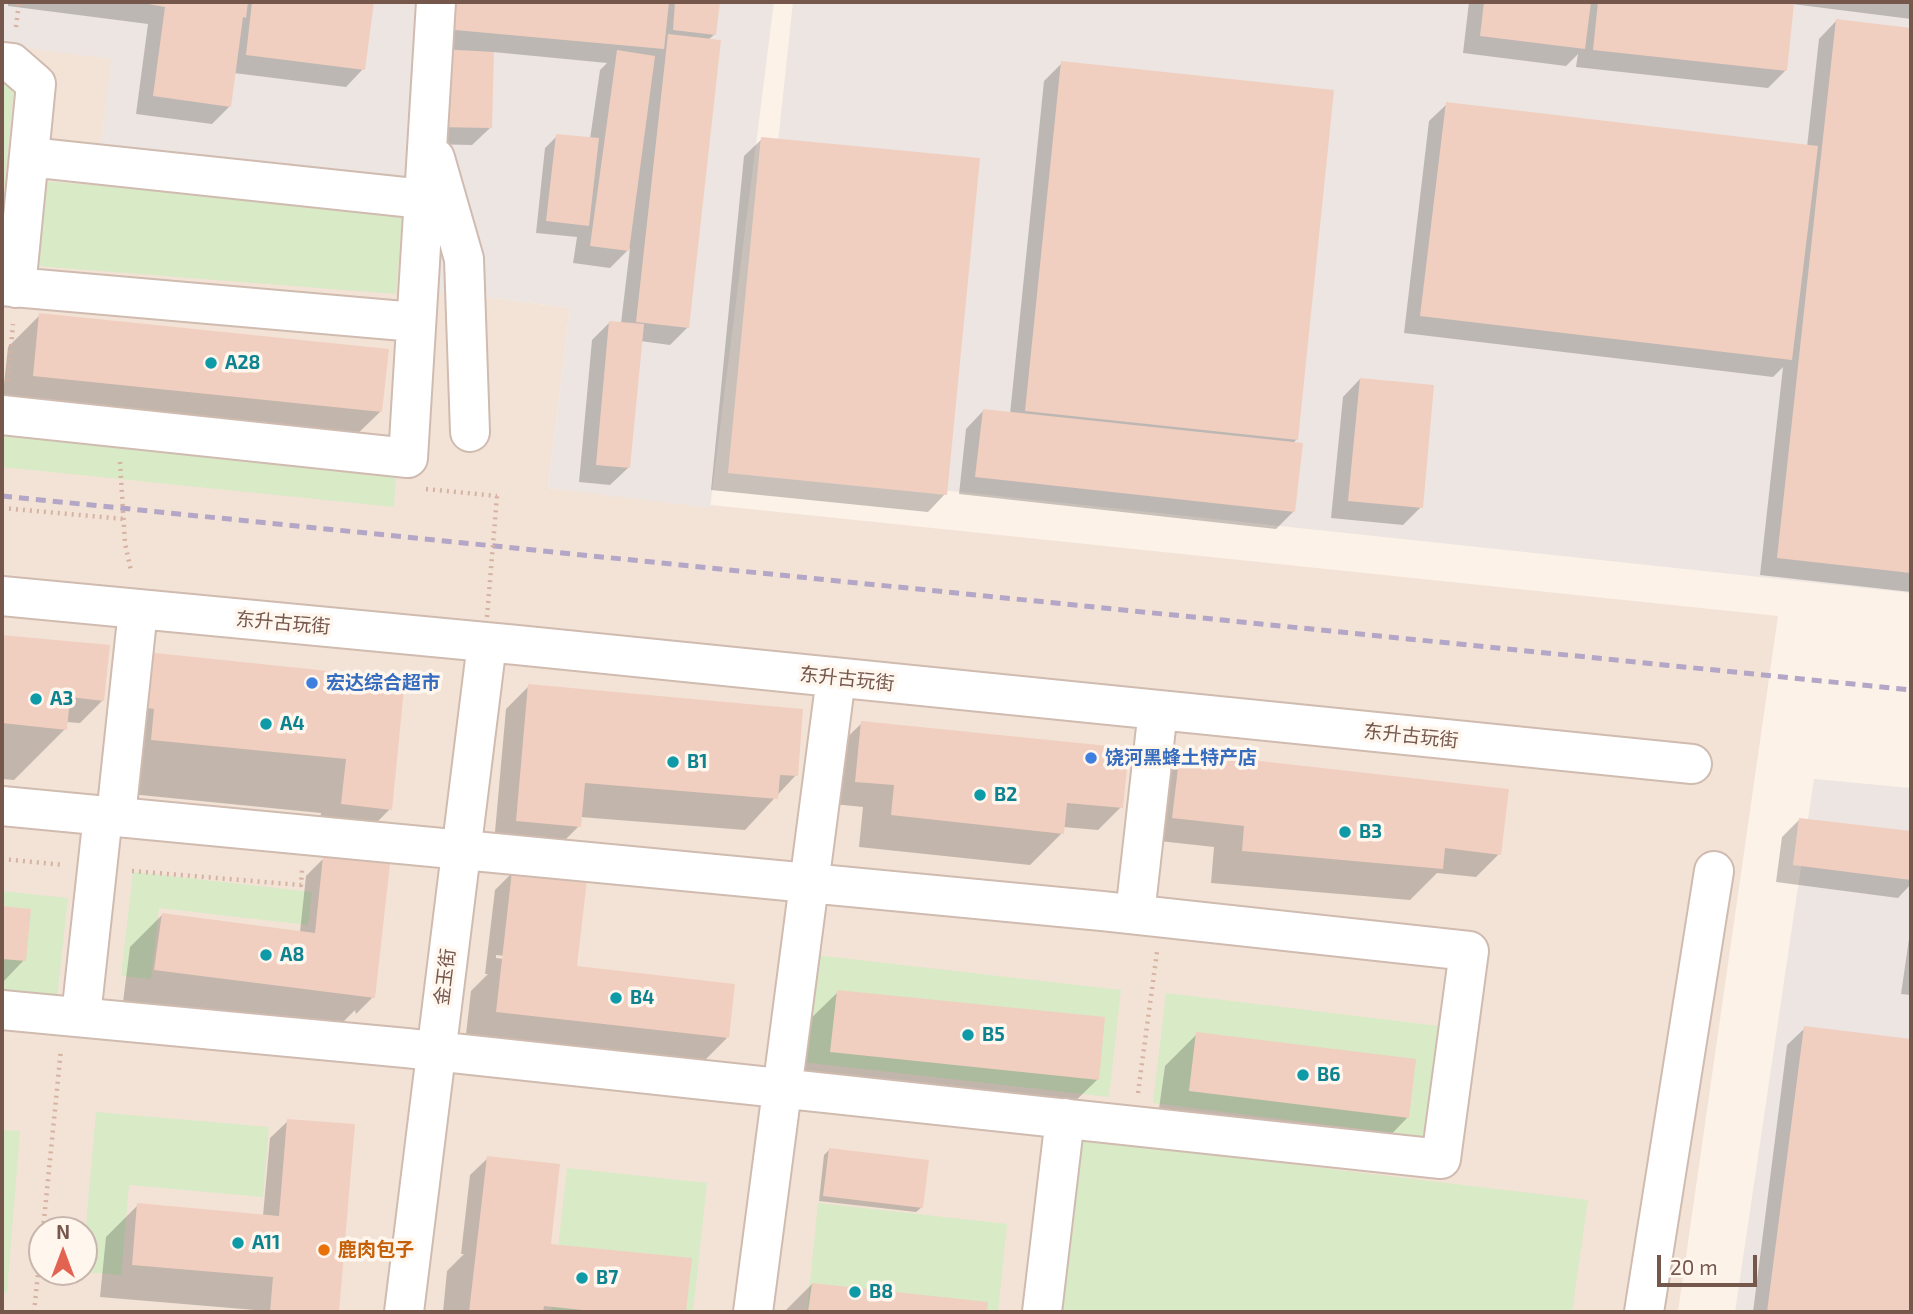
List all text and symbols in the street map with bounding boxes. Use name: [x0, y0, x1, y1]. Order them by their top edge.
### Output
place label: A28: [225, 352, 260, 374]
marker: A28: [203, 355, 219, 371]
street label: 东升古玩街: [235, 608, 331, 638]
street label: 东升古玩街: [799, 663, 895, 695]
place label: 宏达综合超市: [326, 672, 440, 694]
marker: 宏达综合超市: [304, 675, 320, 691]
place label: A3: [50, 688, 73, 710]
marker: A3: [28, 691, 44, 707]
place label: A4: [280, 713, 305, 735]
marker: A4: [258, 716, 274, 732]
street label: 东升古玩街: [1363, 720, 1459, 752]
place label: 饶河黑蜂土特产店: [1105, 747, 1257, 769]
marker: 饶河黑蜂土特产店: [1083, 750, 1099, 766]
place label: B1: [687, 751, 707, 773]
marker: B1: [665, 754, 681, 770]
place label: B2: [994, 784, 1017, 806]
marker: B2: [972, 787, 988, 803]
place label: B3: [1359, 821, 1382, 843]
marker: B3: [1337, 824, 1353, 840]
place label: A8: [280, 944, 304, 966]
marker: A8: [258, 947, 274, 963]
street label: 金玉街: [430, 947, 460, 1007]
place label: B4: [630, 987, 654, 1009]
marker: B4: [608, 990, 624, 1006]
place label: B5: [982, 1024, 1005, 1046]
marker: B5: [960, 1027, 976, 1043]
place label: B6: [1317, 1064, 1340, 1086]
marker: B6: [1295, 1067, 1311, 1083]
north arrow: [28, 1216, 98, 1286]
text: N: [56, 1220, 70, 1243]
place label: A11: [252, 1232, 280, 1254]
marker: A11: [230, 1235, 246, 1251]
place label: 鹿肉包子: [338, 1239, 414, 1261]
scale bar: [1661, 1240, 1761, 1284]
marker: 鹿肉包子: [316, 1242, 332, 1258]
text: 20 m: [1670, 1254, 1718, 1279]
place label: B7: [596, 1267, 618, 1289]
marker: B7: [574, 1270, 590, 1286]
place label: B8: [869, 1281, 893, 1303]
marker: B8: [847, 1284, 863, 1300]

